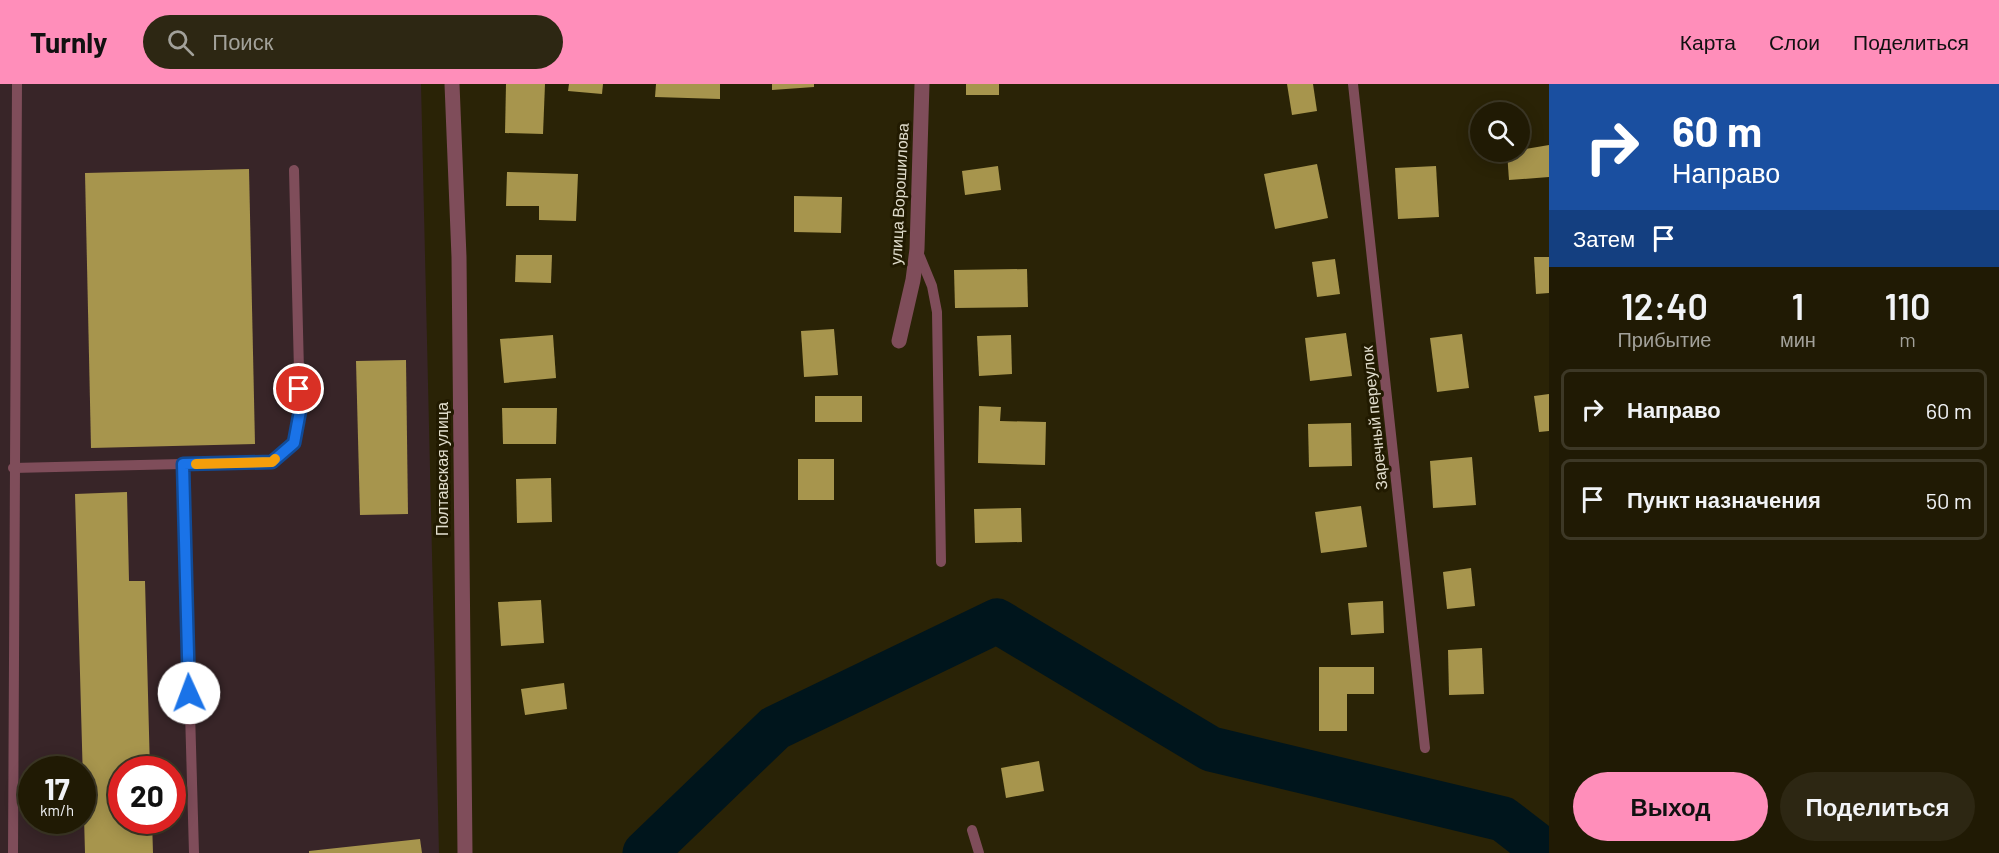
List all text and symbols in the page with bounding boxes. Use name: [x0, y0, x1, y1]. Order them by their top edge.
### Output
search box: [143, 15, 563, 69]
text: Turnly: [30, 25, 107, 59]
icon: search: [164, 26, 197, 59]
text: Поиск: [212, 28, 273, 54]
text: Карта: [1680, 29, 1736, 54]
text: Слои: [1769, 29, 1820, 54]
text: Поделиться: [1853, 29, 1969, 54]
map controls: [1470, 102, 1530, 162]
button: search: [1470, 102, 1530, 162]
text: 60 m: [1672, 105, 1762, 155]
icon: right: [1573, 108, 1651, 186]
street label: улица Ворошилова: [885, 122, 912, 265]
text: Направо: [1672, 156, 1780, 188]
icon: arrive: [1647, 222, 1680, 255]
text: Затем: [1573, 225, 1635, 251]
text: 12:40: [1621, 284, 1708, 327]
text: 1: [1792, 284, 1804, 327]
text: 110: [1884, 284, 1930, 327]
text: Прибытие: [1617, 327, 1711, 351]
text: мин: [1780, 327, 1816, 351]
text: m: [1899, 327, 1916, 351]
street label: Заречный переулок: [1356, 344, 1391, 491]
pin: [273, 363, 324, 414]
icon: arrive: [282, 372, 315, 405]
icon: right: [1576, 393, 1609, 426]
text: Направо: [1627, 396, 1721, 422]
text: 60 m: [1926, 397, 1972, 423]
street label: Полтавская улица: [432, 402, 451, 536]
icon: arrive: [1576, 483, 1609, 516]
text: Пункт назначения: [1627, 486, 1821, 512]
text: 50 m: [1926, 487, 1972, 513]
position arrow: [157, 661, 221, 725]
speed limit sign: 20: [108, 756, 186, 834]
text: 17: [44, 770, 70, 806]
button: Выход: [1573, 772, 1768, 841]
button: Поделиться: [1780, 772, 1975, 841]
text: km/h: [40, 801, 74, 819]

